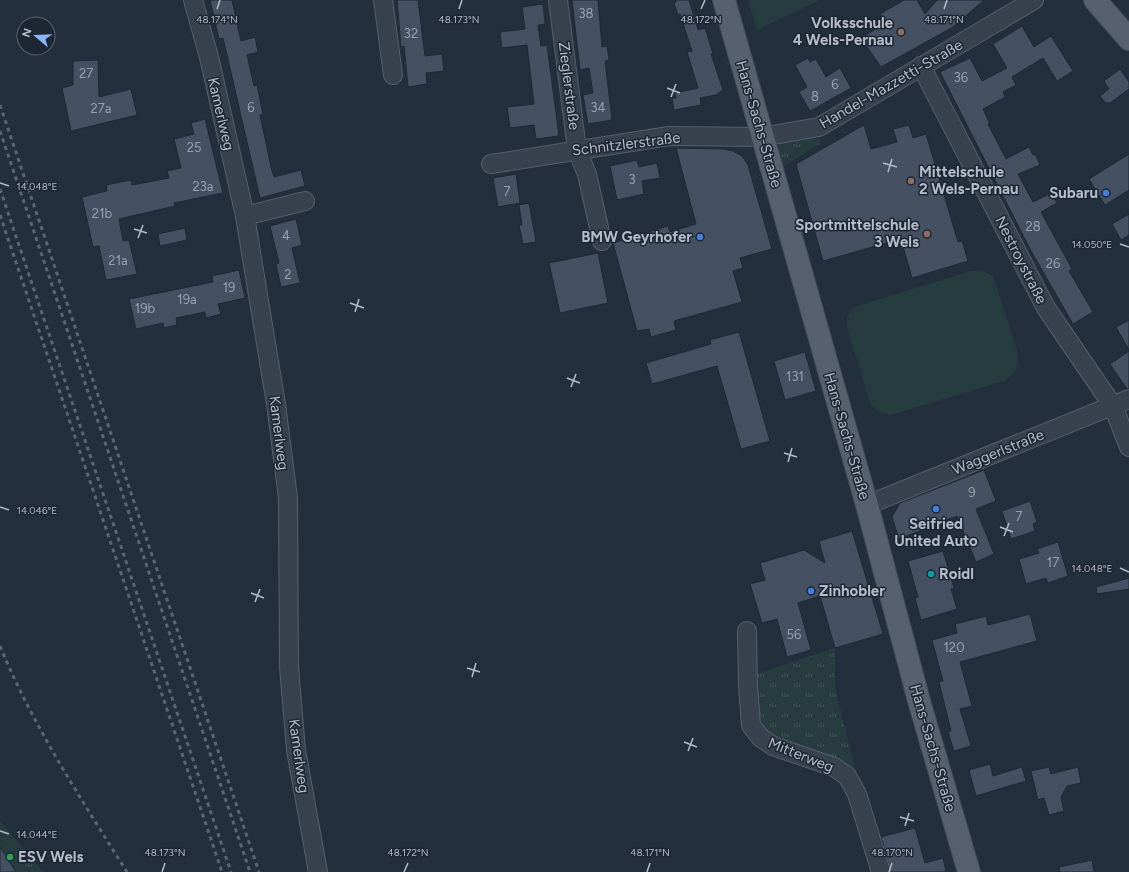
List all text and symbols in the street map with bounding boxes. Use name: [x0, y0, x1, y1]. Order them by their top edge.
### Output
house number: 38: [578, 6, 594, 21]
text: 48.174°N: [196, 13, 238, 26]
text: 48.173°N: [439, 13, 479, 26]
text: 48.172°N: [681, 13, 721, 26]
text: 48.171°N: [924, 13, 964, 26]
place label: Volksschule 4 Wels-Pernau: [793, 14, 894, 49]
north arrow: [16, 16, 56, 56]
house number: 32: [404, 26, 418, 41]
text: N: [19, 27, 35, 39]
marker: Volksschule 4 Wels-Pernau: [896, 27, 906, 37]
street label: Handel-Mazzetti-Straße: [816, 36, 966, 132]
street label: Zieglerstraße: [555, 41, 583, 131]
street label: Hans-Sachs-Straße: [732, 58, 786, 190]
house number: 27: [79, 66, 93, 81]
house number: 36: [954, 70, 968, 85]
street label: Kamerlweg: [204, 76, 238, 152]
house number: 6: [831, 77, 839, 92]
house number: 8: [811, 89, 819, 104]
house number: 6: [247, 100, 255, 115]
house number: 34: [590, 100, 606, 115]
house number: 27a: [91, 101, 111, 116]
street label: Schnitzlerstraße: [571, 128, 681, 160]
house number: 25: [187, 140, 201, 155]
place label: Mittelschule 2 Wels-Pernau: [919, 163, 1018, 198]
house number: 3: [628, 172, 636, 187]
marker: Mittelschule 2 Wels-Pernau: [906, 176, 916, 186]
house number: 23a: [193, 179, 213, 194]
text: 14.048°E: [17, 180, 57, 193]
house number: 7: [504, 184, 511, 199]
place label: Subaru: [1049, 184, 1098, 202]
marker: Subaru: [1101, 188, 1111, 198]
house number: 21b: [92, 206, 113, 221]
street label: Nestroystraße: [991, 213, 1051, 307]
place label: Sportmittelschule 3 Wels: [795, 216, 920, 251]
house number: 28: [1025, 219, 1041, 234]
house number: 4: [282, 228, 290, 243]
place label: BMW Geyrhofer: [581, 228, 692, 246]
marker: Sportmittelschule 3 Wels: [922, 229, 932, 239]
marker: BMW Geyrhofer: [695, 232, 705, 242]
text: 14.050°E: [1072, 238, 1112, 251]
house number: 21a: [108, 253, 128, 268]
house number: 26: [1046, 256, 1060, 271]
house number: 2: [284, 267, 292, 282]
house number: 19: [223, 280, 235, 295]
house number: 19a: [177, 292, 197, 307]
house number: 19b: [135, 301, 156, 316]
house number: 131: [786, 369, 804, 384]
street label: Hans-Sachs-Straße: [820, 370, 874, 502]
street label: Kamerlweg: [266, 395, 292, 471]
street label: Waggerlstraße: [949, 425, 1047, 479]
house number: 9: [968, 485, 976, 500]
text: 14.046°E: [17, 504, 57, 517]
marker: Seifried United Auto: [931, 504, 941, 514]
house number: 7: [1016, 509, 1023, 524]
place label: Seifried United Auto: [894, 515, 978, 550]
house number: 17: [1047, 555, 1059, 570]
text: 14.048°E: [1072, 562, 1112, 575]
place label: Roidl: [939, 565, 974, 583]
marker: Roidl: [926, 569, 936, 579]
place label: Zinhobler: [819, 582, 885, 600]
marker: Zinhobler: [806, 586, 816, 596]
house number: 56: [787, 627, 801, 642]
house number: 120: [944, 640, 964, 655]
street label: Hans-Sachs-Straße: [906, 682, 960, 814]
street label: Kamerlweg: [285, 718, 313, 794]
street label: Mitterweg: [765, 734, 837, 776]
text: 14.044°E: [17, 828, 58, 841]
text: 48.173°N: [145, 846, 185, 859]
text: 48.172°N: [388, 846, 428, 859]
text: 48.171°N: [630, 846, 670, 859]
text: 48.170°N: [871, 846, 913, 859]
place label: ESV Wels: [18, 848, 83, 866]
marker: ESV Wels: [5, 852, 15, 862]

